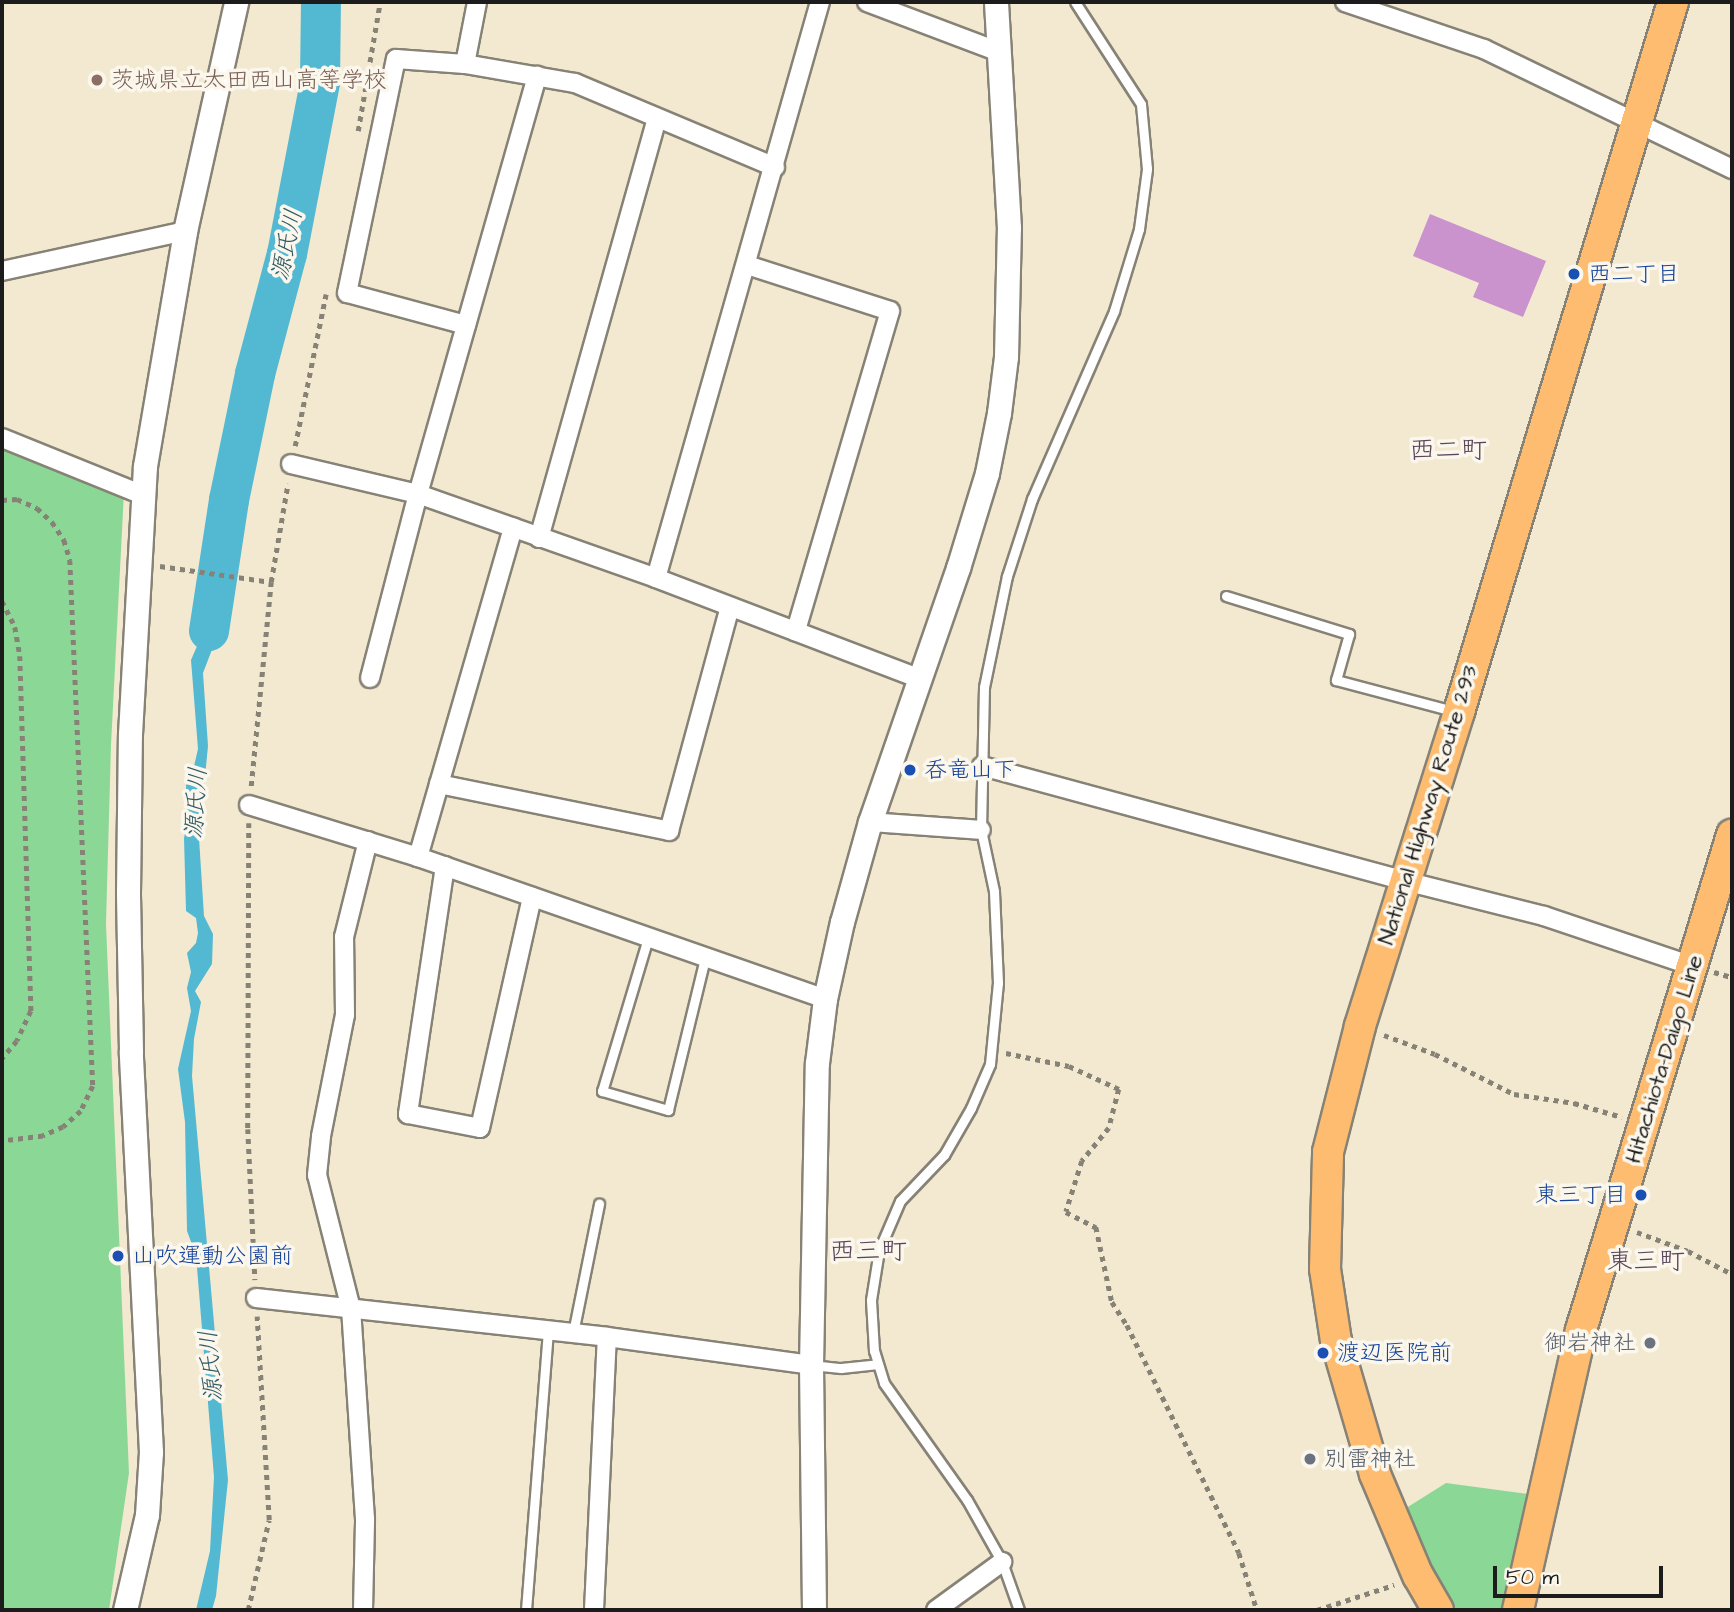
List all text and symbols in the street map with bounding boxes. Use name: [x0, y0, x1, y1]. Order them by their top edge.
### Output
place label: 茨城県立太田西山高等学校: [111, 66, 387, 94]
marker: 茨城県立太田西山高等学校: [89, 72, 105, 88]
water label: 源氏川: [266, 207, 310, 283]
place label: 西二丁目: [1588, 260, 1680, 288]
marker: 西二丁目: [1566, 266, 1582, 282]
district label: 西二町: [1409, 435, 1487, 467]
street label: National Highway Route 293: [1372, 662, 1484, 948]
place label: 呑竜山下: [924, 756, 1016, 784]
marker: 呑竜山下: [902, 762, 918, 778]
water label: 源氏川: [180, 766, 214, 840]
street label: Hitachiota-Daigo Line: [1619, 952, 1709, 1166]
place label: 東三丁目: [1535, 1181, 1627, 1209]
marker: 東三丁目: [1633, 1187, 1649, 1203]
district label: 西三町: [829, 1236, 907, 1268]
place label: 山吹運動公園前: [132, 1242, 293, 1270]
district label: 東三町: [1607, 1246, 1685, 1278]
marker: 山吹運動公園前: [110, 1248, 126, 1264]
water label: 源氏川: [195, 1329, 229, 1403]
place label: 御岩神社: [1544, 1329, 1636, 1357]
marker: 御岩神社: [1642, 1335, 1658, 1351]
place label: 渡辺医院前: [1337, 1339, 1452, 1367]
marker: 渡辺医院前: [1315, 1345, 1331, 1361]
place label: 別雷神社: [1324, 1445, 1416, 1473]
marker: 別雷神社: [1302, 1451, 1318, 1467]
scale bar: [1496, 1552, 1666, 1596]
text: 50 m: [1506, 1563, 1559, 1592]

